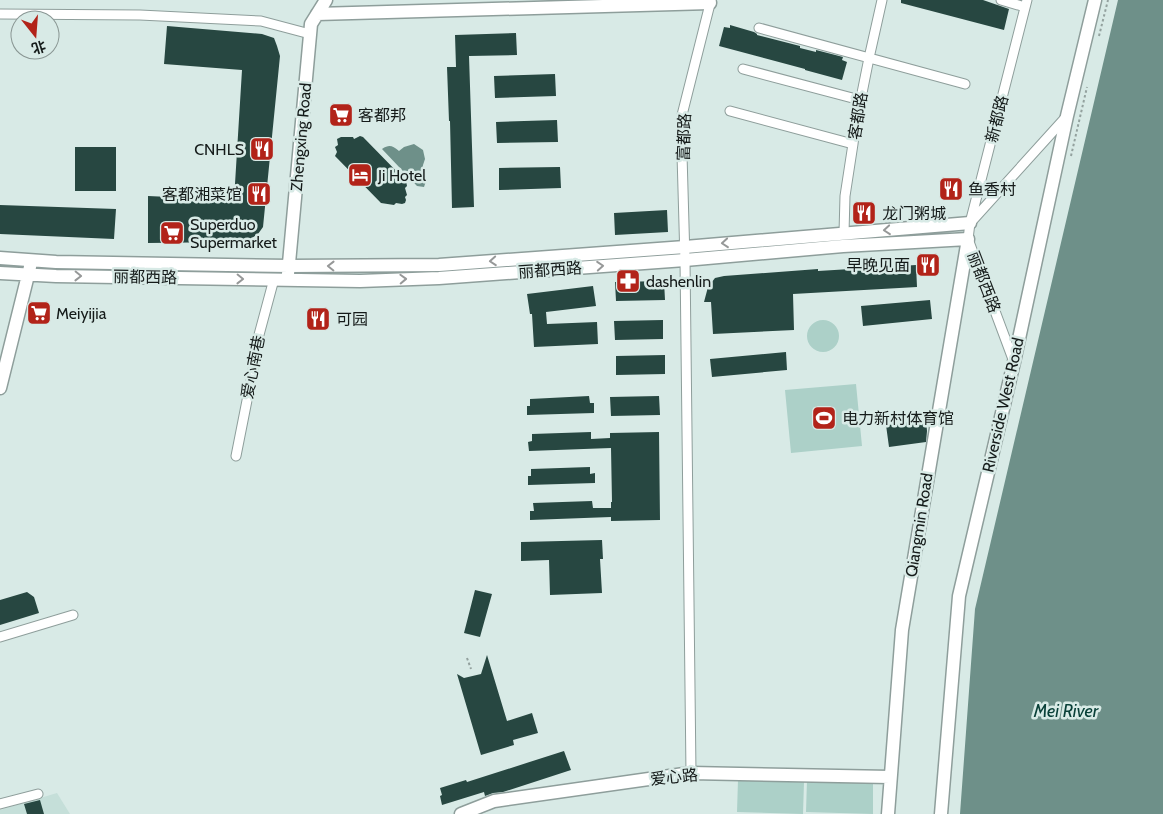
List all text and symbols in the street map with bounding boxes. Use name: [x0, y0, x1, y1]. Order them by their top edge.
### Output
north arrow: [10, 10, 60, 60]
text: 北: [29, 37, 48, 58]
street label: Zhengxing Road: [287, 82, 315, 192]
street label: 客都路: [845, 91, 871, 141]
street label: 新都路: [982, 93, 1012, 145]
supermarket icon: 客都邦: [328, 102, 354, 128]
place label: 客都邦: [358, 106, 406, 125]
street label: 富都路: [674, 113, 694, 161]
restaurant icon: CNHLS: [249, 136, 275, 162]
place label: CNHLS: [194, 140, 244, 159]
hotel icon: Ji Hotel: [347, 162, 373, 188]
place label: Ji Hotel: [377, 166, 426, 185]
restaurant icon: 鱼香村: [938, 176, 964, 202]
place label: 鱼香村: [968, 180, 1016, 199]
restaurant icon: 客都湘菜馆: [246, 181, 272, 207]
place label: 客都湘菜馆: [162, 185, 242, 204]
restaurant icon: 龙门粥城: [851, 200, 877, 226]
place label: 龙门粥城: [882, 204, 946, 223]
place label: Superduo Supermarket: [190, 215, 278, 252]
supermarket icon: Superduo Supermarket: [159, 220, 185, 246]
one-way arrow: [883, 224, 891, 235]
one-way arrow: [721, 238, 729, 249]
street label: 丽都西路: [964, 249, 1004, 315]
restaurant icon: 早晚见面: [915, 252, 941, 278]
one-way arrow: [489, 255, 497, 266]
place label: 早晚见面: [846, 256, 910, 275]
street label: 丽都西路: [517, 258, 583, 282]
one-way arrow: [327, 261, 334, 271]
one-way arrow: [596, 261, 604, 272]
street label: 丽都西路: [113, 267, 177, 287]
pharmacy icon: dashenlin: [615, 268, 641, 294]
one-way arrow: [74, 271, 82, 281]
place label: dashenlin: [646, 272, 711, 291]
one-way arrow: [236, 274, 244, 284]
one-way arrow: [399, 274, 407, 284]
supermarket icon: Meiyijia: [26, 300, 52, 326]
place label: Meiyijia: [56, 304, 107, 323]
restaurant icon: 可园: [305, 306, 331, 332]
place label: 可园: [336, 310, 368, 329]
street label: 爱心南巷: [238, 334, 268, 400]
street label: Riverside West Road: [978, 336, 1028, 474]
sports icon: 电力新村体育馆: [811, 405, 837, 431]
place label: 电力新村体育馆: [842, 409, 954, 428]
street label: Qiangmin Road: [901, 472, 937, 578]
water label: Mei River: [1033, 700, 1100, 722]
street label: 爱心路: [649, 765, 699, 789]

